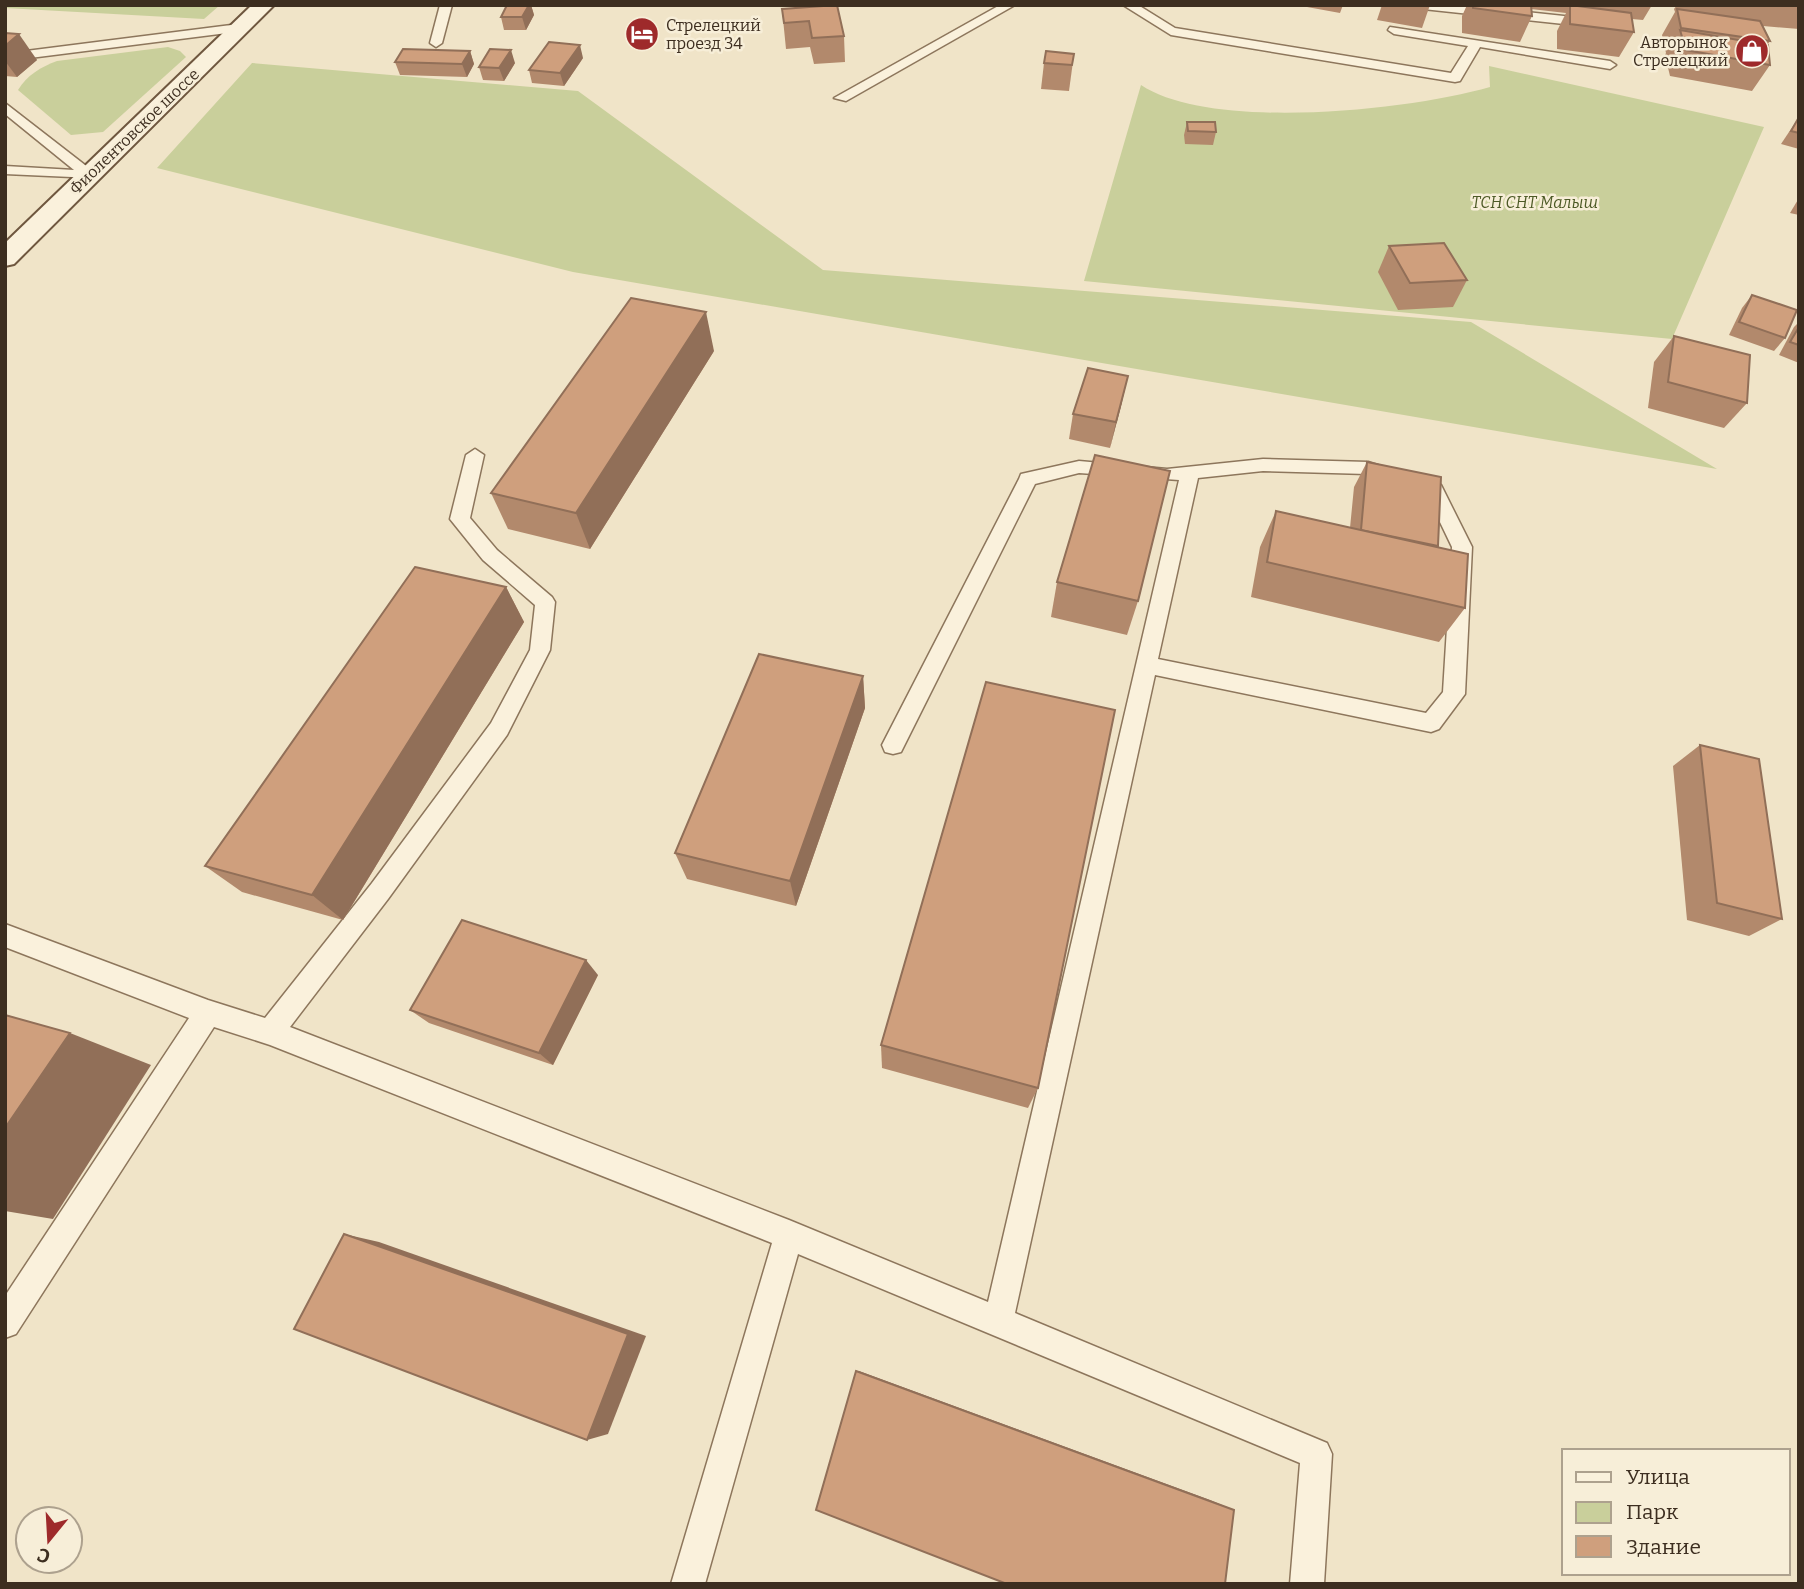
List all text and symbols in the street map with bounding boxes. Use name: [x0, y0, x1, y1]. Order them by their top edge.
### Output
hotel icon: Стрелецкий проезд 34: [623, 15, 661, 53]
place label: Стрелецкий проезд 34: [666, 16, 761, 53]
shop icon: Авторынок Стрелецкий: [1733, 32, 1771, 70]
place label: Авторынок Стрелецкий: [1633, 33, 1729, 70]
street label: Фиолентовское шоссе: [66, 64, 203, 198]
park label: ТСН СНТ Малыш: [1472, 193, 1598, 212]
legend: [1562, 1449, 1790, 1575]
text: Улица: [1626, 1464, 1690, 1490]
text: Парк: [1626, 1499, 1679, 1525]
north arrow: [14, 1505, 84, 1575]
text: Здание: [1626, 1534, 1701, 1560]
text: С: [35, 1543, 53, 1568]

